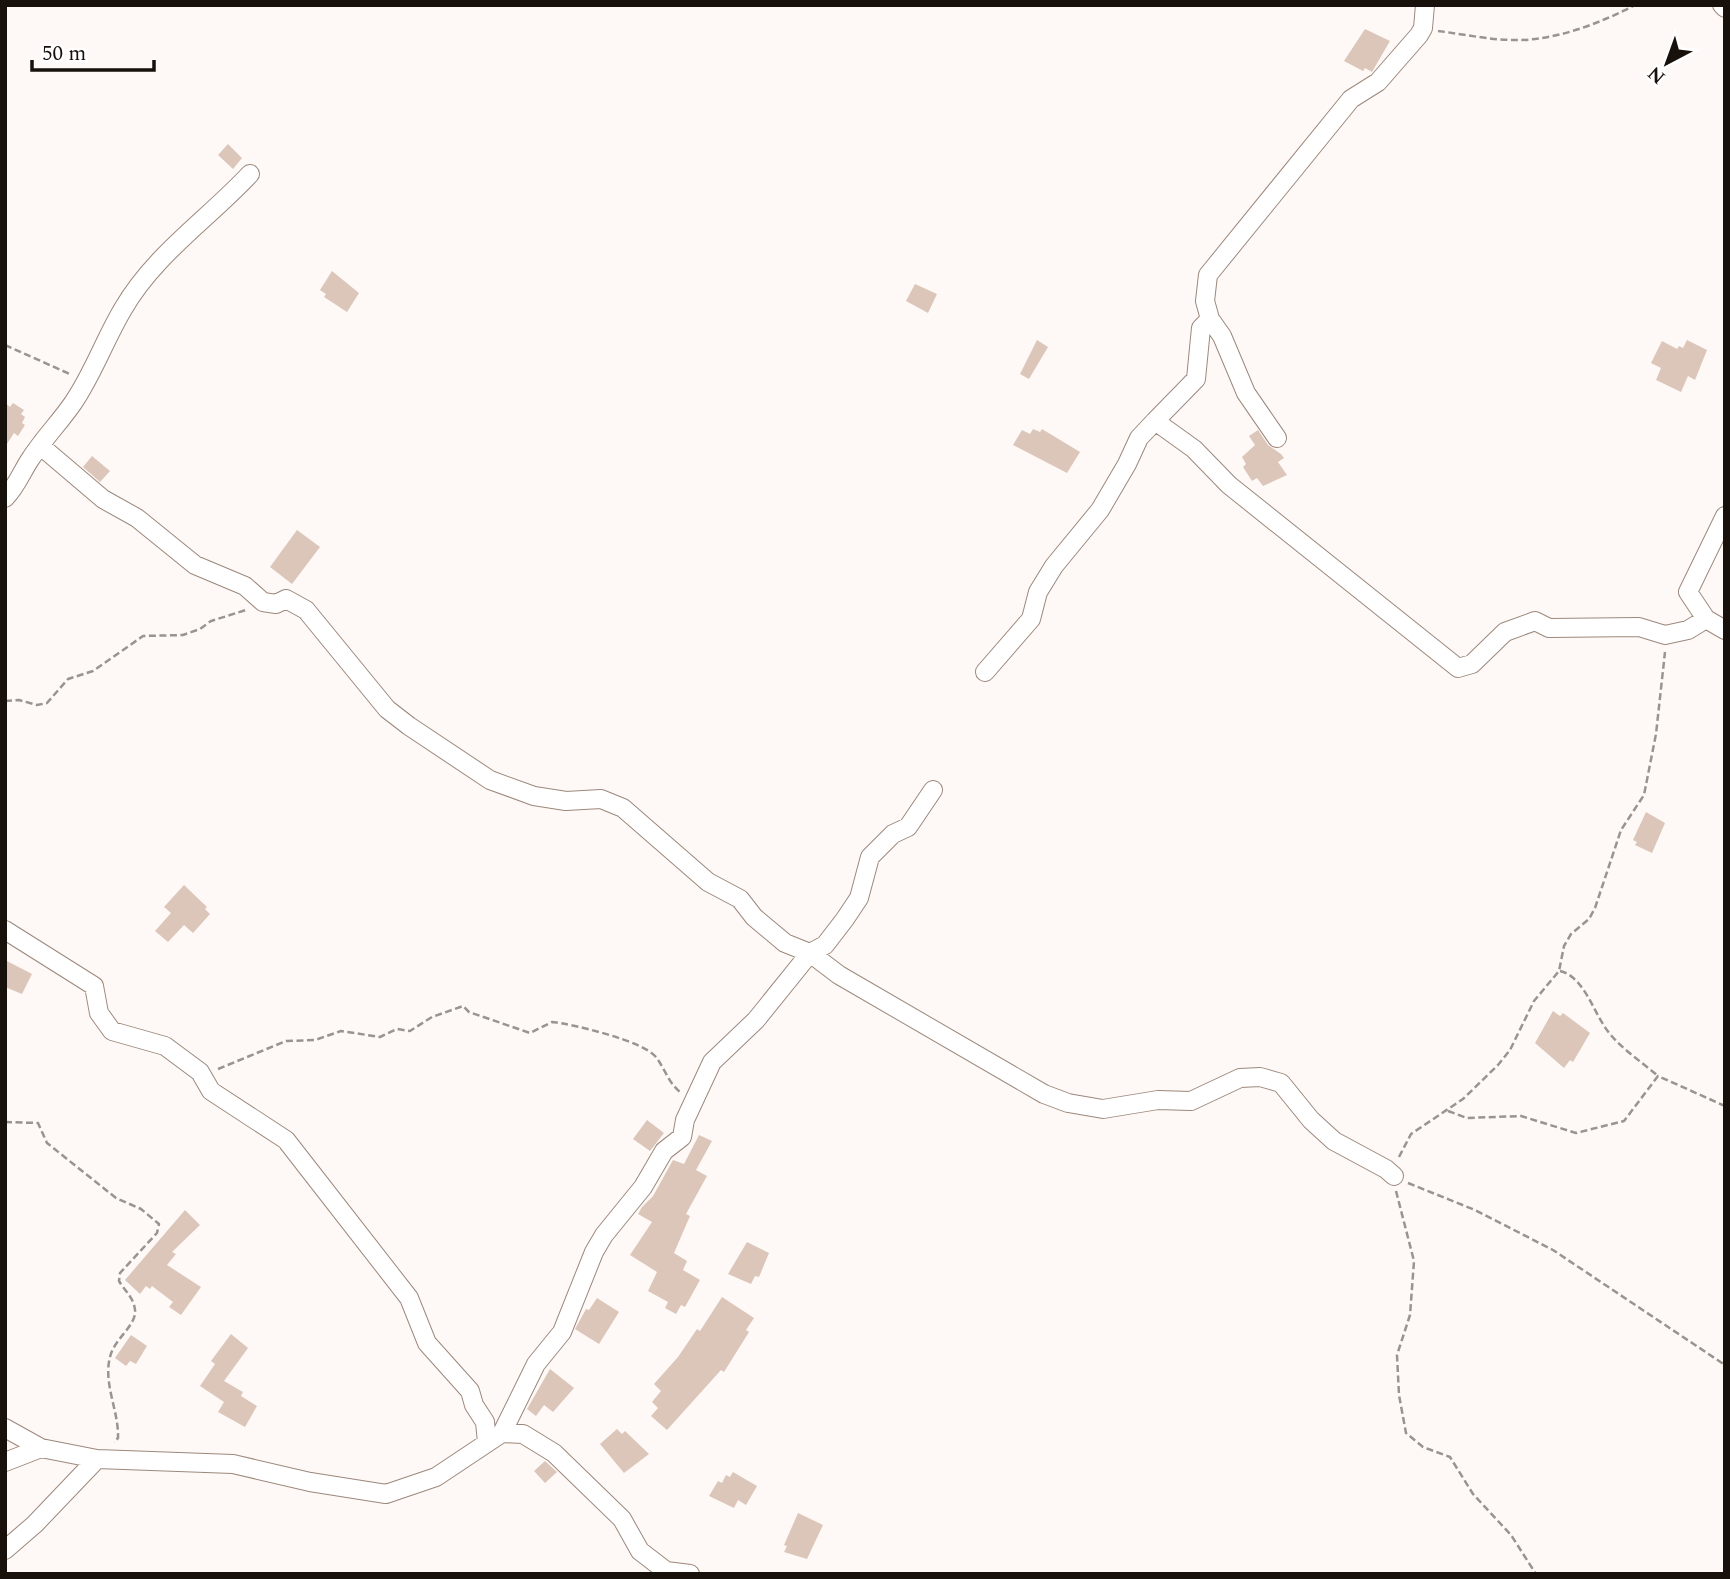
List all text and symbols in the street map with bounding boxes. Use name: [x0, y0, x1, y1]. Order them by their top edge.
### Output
scale bar: [32, 28, 154, 72]
north arrow: [1632, 28, 1702, 98]
text: 50 m: [42, 38, 86, 70]
text: N: [1641, 59, 1672, 91]

